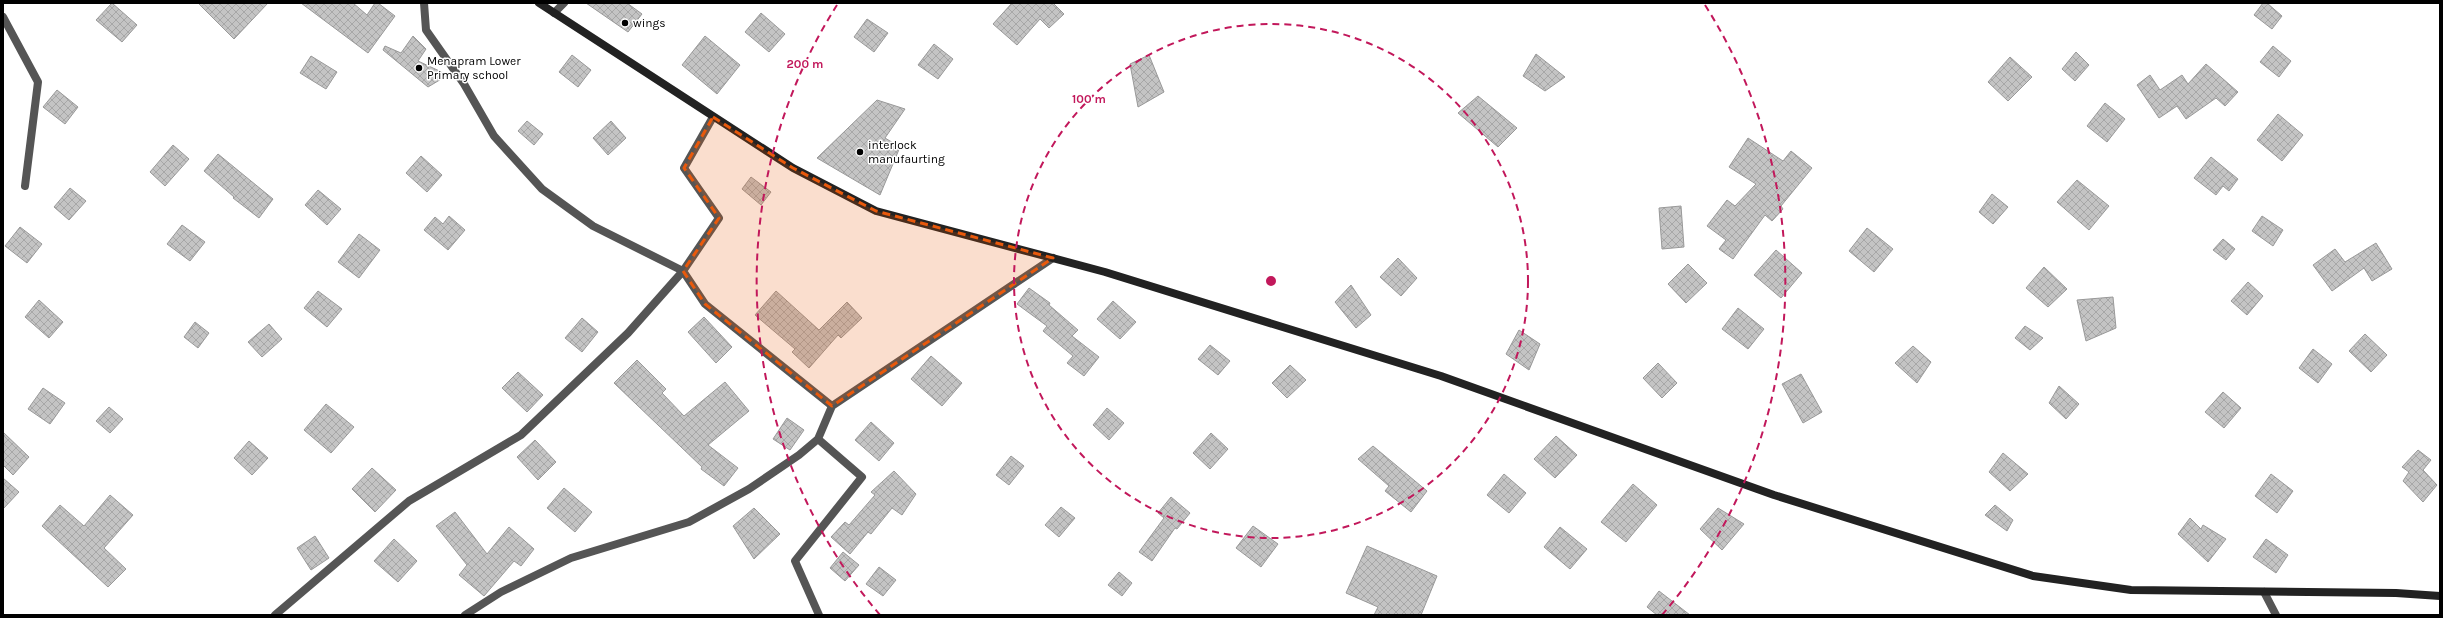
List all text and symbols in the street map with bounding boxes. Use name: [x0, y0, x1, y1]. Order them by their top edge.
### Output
place label: wings: [633, 16, 666, 30]
marker: wings: [620, 18, 630, 28]
place label: Menapram Lower Primary school: [427, 54, 521, 82]
text: 200 m: [787, 57, 823, 71]
marker: Menapram Lower Primary school: [414, 63, 424, 73]
text: 100 m: [1072, 92, 1106, 106]
place label: interlock manufaurting: [868, 138, 945, 166]
marker: interlock manufaurting: [855, 147, 865, 157]
centre of rings: [1264, 274, 1278, 288]

